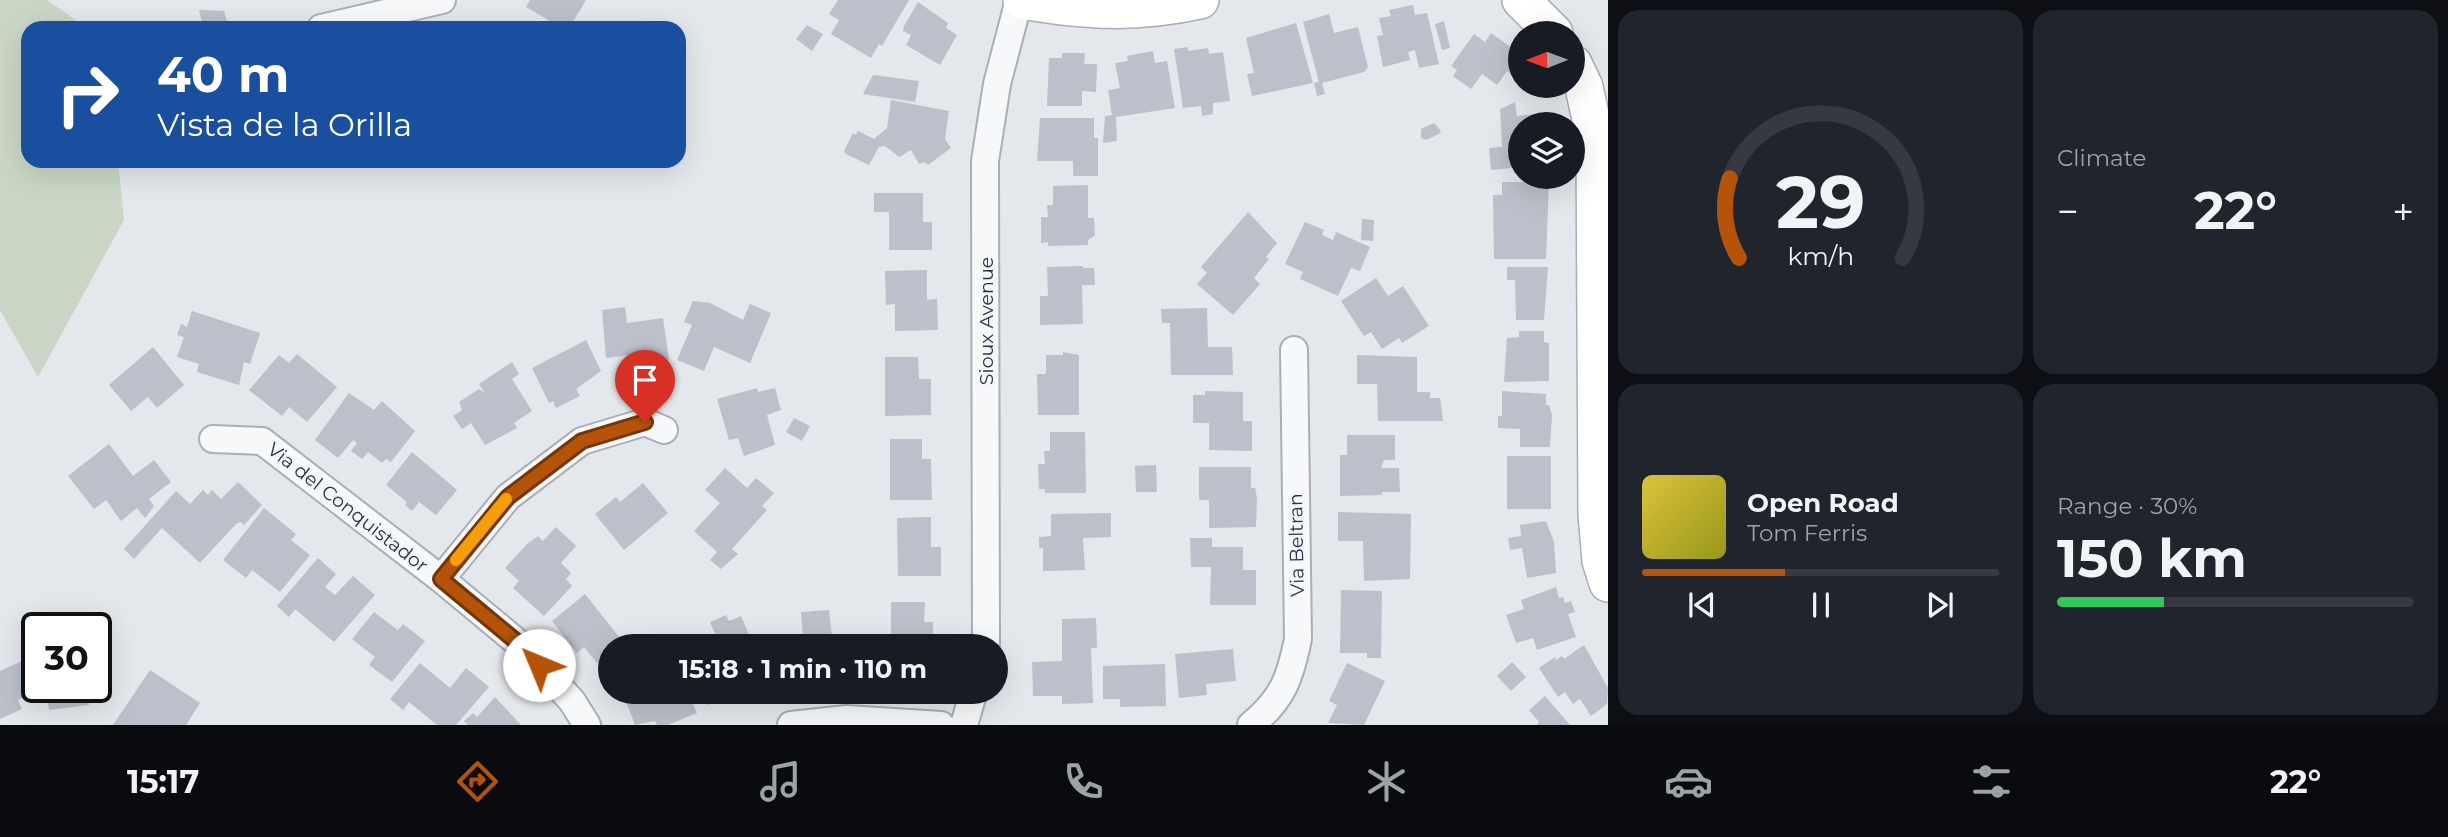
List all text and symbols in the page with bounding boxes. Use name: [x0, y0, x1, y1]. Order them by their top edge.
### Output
north arrow: [1508, 21, 1586, 98]
map controls: [1508, 21, 1585, 189]
text: 40 m: [157, 45, 289, 104]
icon: right: [42, 49, 133, 140]
text: Vista de la Orilla: [157, 105, 412, 144]
button: layers: [1508, 112, 1585, 189]
text: Climate: [2057, 144, 2146, 172]
text: 29: [1776, 158, 1865, 246]
text: 22°: [2194, 179, 2277, 242]
text: −: [2057, 188, 2079, 235]
text: +: [2392, 188, 2414, 235]
text: km/h: [1787, 241, 1854, 271]
street label: Sioux Avenue: [975, 257, 998, 385]
pin: [615, 350, 675, 422]
icon: arrive: [626, 361, 664, 399]
street label: Via del Conquistador: [263, 438, 433, 577]
text: Open Road: [1747, 487, 1899, 519]
text: Range · 30%: [2057, 492, 2197, 520]
street label: Via Beltran: [1284, 493, 1309, 597]
text: Tom Ferris: [1747, 519, 1867, 547]
text: 150 km: [2057, 527, 2247, 590]
icon: previous: [1683, 586, 1721, 624]
icon: pause: [1802, 586, 1840, 624]
icon: next: [1921, 586, 1959, 624]
speed limit sign: 30: [21, 612, 112, 703]
position arrow: [502, 628, 576, 702]
text: 15:18 · 1 min · 110 m: [679, 653, 927, 685]
icon: directions: [453, 757, 502, 806]
icon: music: [756, 757, 805, 806]
icon: phone: [1059, 757, 1108, 806]
icon: climate: [1362, 757, 1411, 806]
icon: car: [1664, 757, 1713, 806]
icon: filters: [1967, 757, 2016, 806]
text: 15:17: [127, 762, 199, 801]
text: 22°: [2270, 762, 2321, 801]

